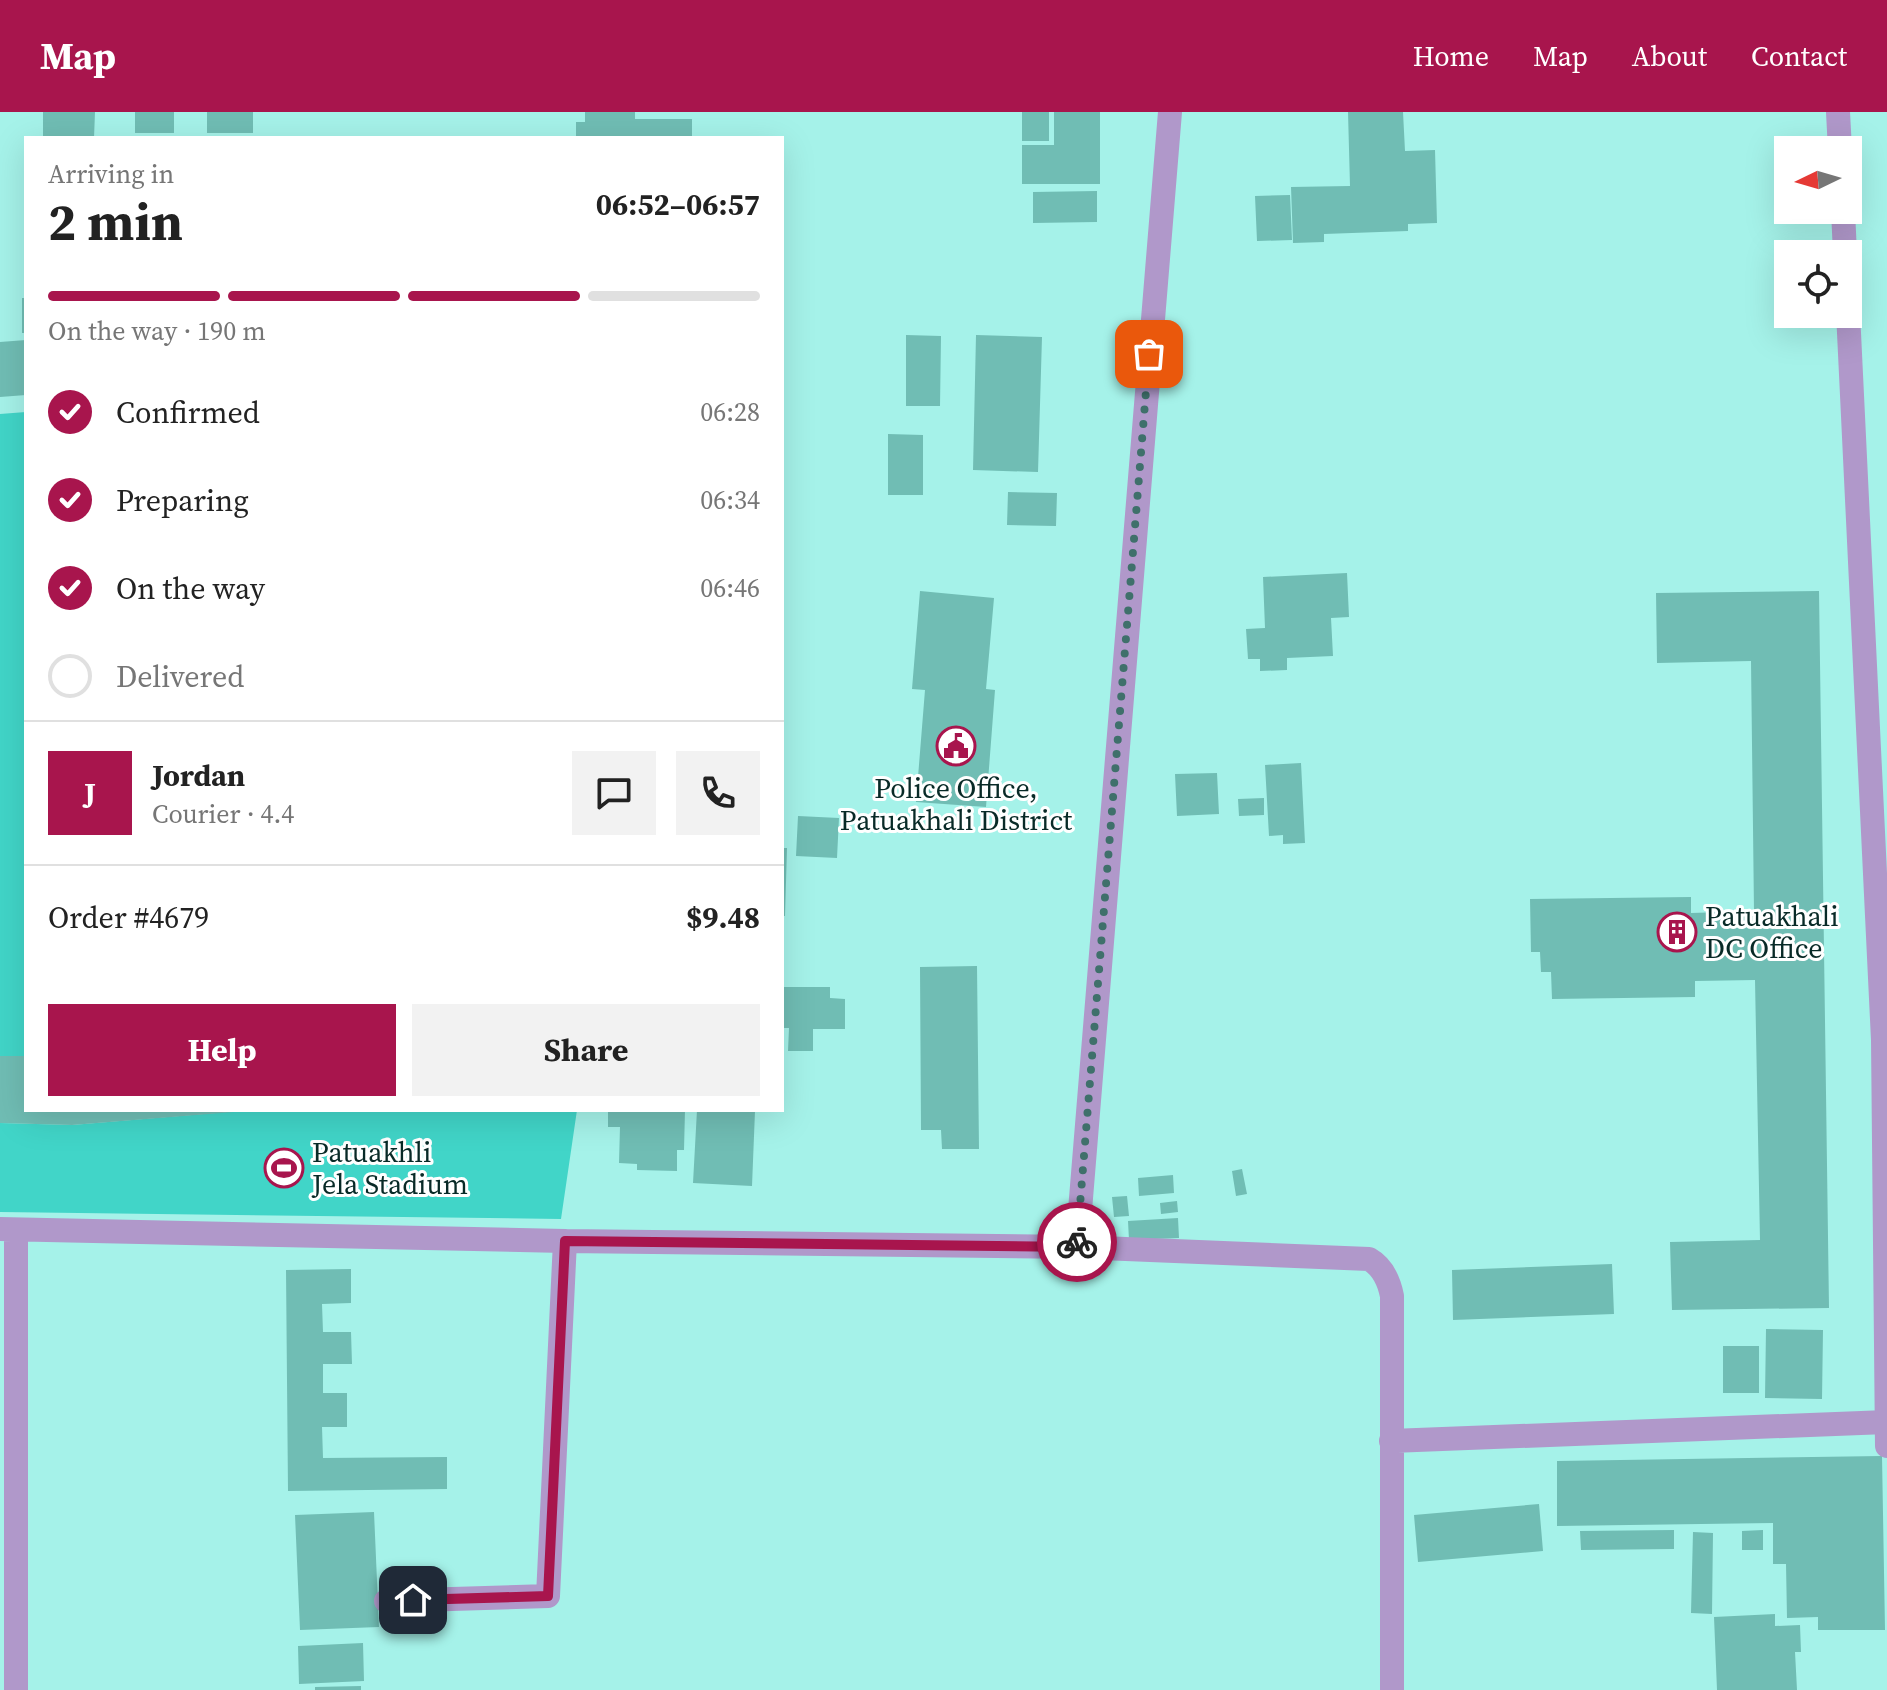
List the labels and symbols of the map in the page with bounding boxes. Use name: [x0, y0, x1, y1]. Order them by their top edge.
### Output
north arrow: [1774, 136, 1862, 224]
pin: [1115, 320, 1183, 388]
public building icon: Police Office, Patuakhali District: [935, 725, 977, 767]
place label: Police Office, Patuakhali District: [840, 769, 1073, 839]
place label: Patuakhali DC Office: [1705, 897, 1839, 967]
building icon: Patuakhali DC Office: [1656, 911, 1698, 953]
place label: Patuakhli Jela Stadium: [311, 1133, 468, 1203]
sports icon: Patuakhli Jela Stadium: [263, 1147, 305, 1189]
courier: [1037, 1202, 1117, 1282]
pin: [379, 1566, 447, 1634]

